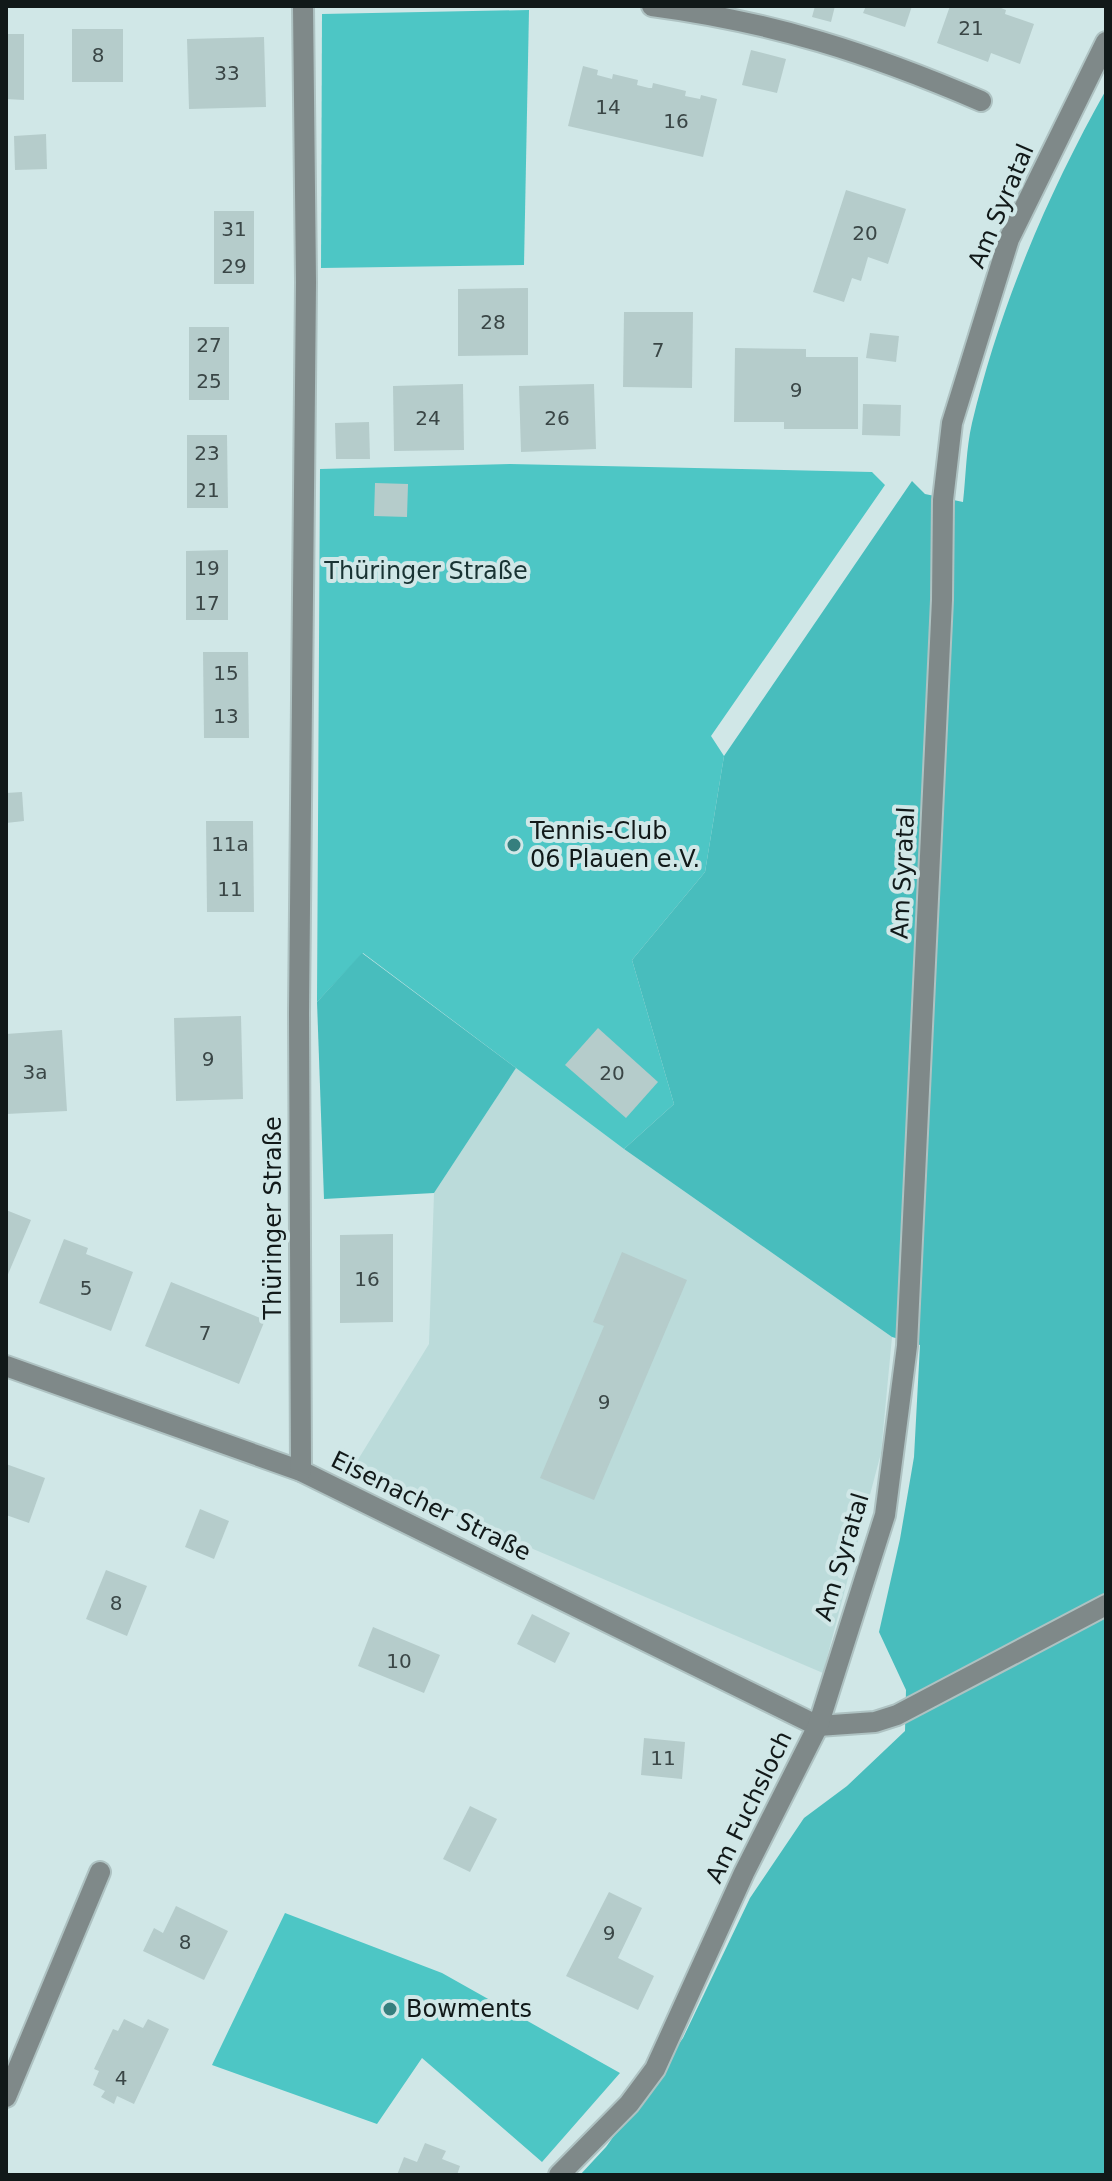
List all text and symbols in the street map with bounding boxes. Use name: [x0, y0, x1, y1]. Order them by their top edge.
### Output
house number: 21: [958, 16, 984, 40]
house number: 8: [92, 43, 104, 67]
house number: 33: [214, 61, 240, 85]
house number: 14: [595, 95, 621, 119]
house number: 16: [663, 109, 689, 133]
street label: Am Syratal: [962, 140, 1040, 272]
house number: 31: [221, 217, 247, 241]
house number: 20: [852, 221, 878, 245]
house number: 29: [221, 254, 247, 278]
house number: 28: [480, 310, 506, 334]
house number: 27: [196, 333, 222, 357]
house number: 7: [652, 338, 664, 362]
house number: 25: [196, 369, 222, 393]
house number: 9: [790, 378, 802, 402]
house number: 24: [415, 406, 441, 430]
house number: 26: [544, 406, 570, 430]
house number: 23: [194, 441, 220, 465]
house number: 21: [194, 478, 220, 502]
house number: 19: [194, 556, 220, 580]
park label: Thüringer Straße: [323, 557, 528, 585]
house number: 17: [194, 591, 220, 615]
house number: 15: [213, 661, 239, 685]
house number: 13: [213, 704, 239, 728]
street label: Am Syratal: [886, 806, 920, 940]
place label: Tennis-Club 06 Plauen e.V.: [529, 817, 700, 873]
house number: 11a: [211, 832, 249, 856]
marker: Tennis-Club 06 Plauen e.V.: [505, 836, 523, 854]
house number: 11: [217, 877, 243, 901]
house number: 9: [202, 1047, 214, 1071]
house number: 3a: [23, 1060, 47, 1084]
house number: 20: [599, 1061, 625, 1085]
street label: Thüringer Straße: [259, 1116, 287, 1321]
house number: 16: [354, 1267, 380, 1291]
house number: 5: [80, 1276, 92, 1300]
house number: 7: [199, 1321, 211, 1345]
house number: 9: [598, 1390, 610, 1414]
street label: Eisenacher Straße: [327, 1445, 535, 1567]
street label: Am Syratal: [809, 1490, 875, 1624]
house number: 8: [110, 1591, 122, 1615]
house number: 10: [386, 1649, 412, 1673]
street label: Am Fuchsloch: [700, 1726, 798, 1888]
house number: 11: [650, 1746, 676, 1770]
house number: 9: [603, 1921, 615, 1945]
house number: 8: [179, 1930, 191, 1954]
place label: Bowments: [406, 1995, 532, 2023]
marker: Bowments: [381, 2000, 399, 2018]
house number: 4: [115, 2066, 127, 2090]

